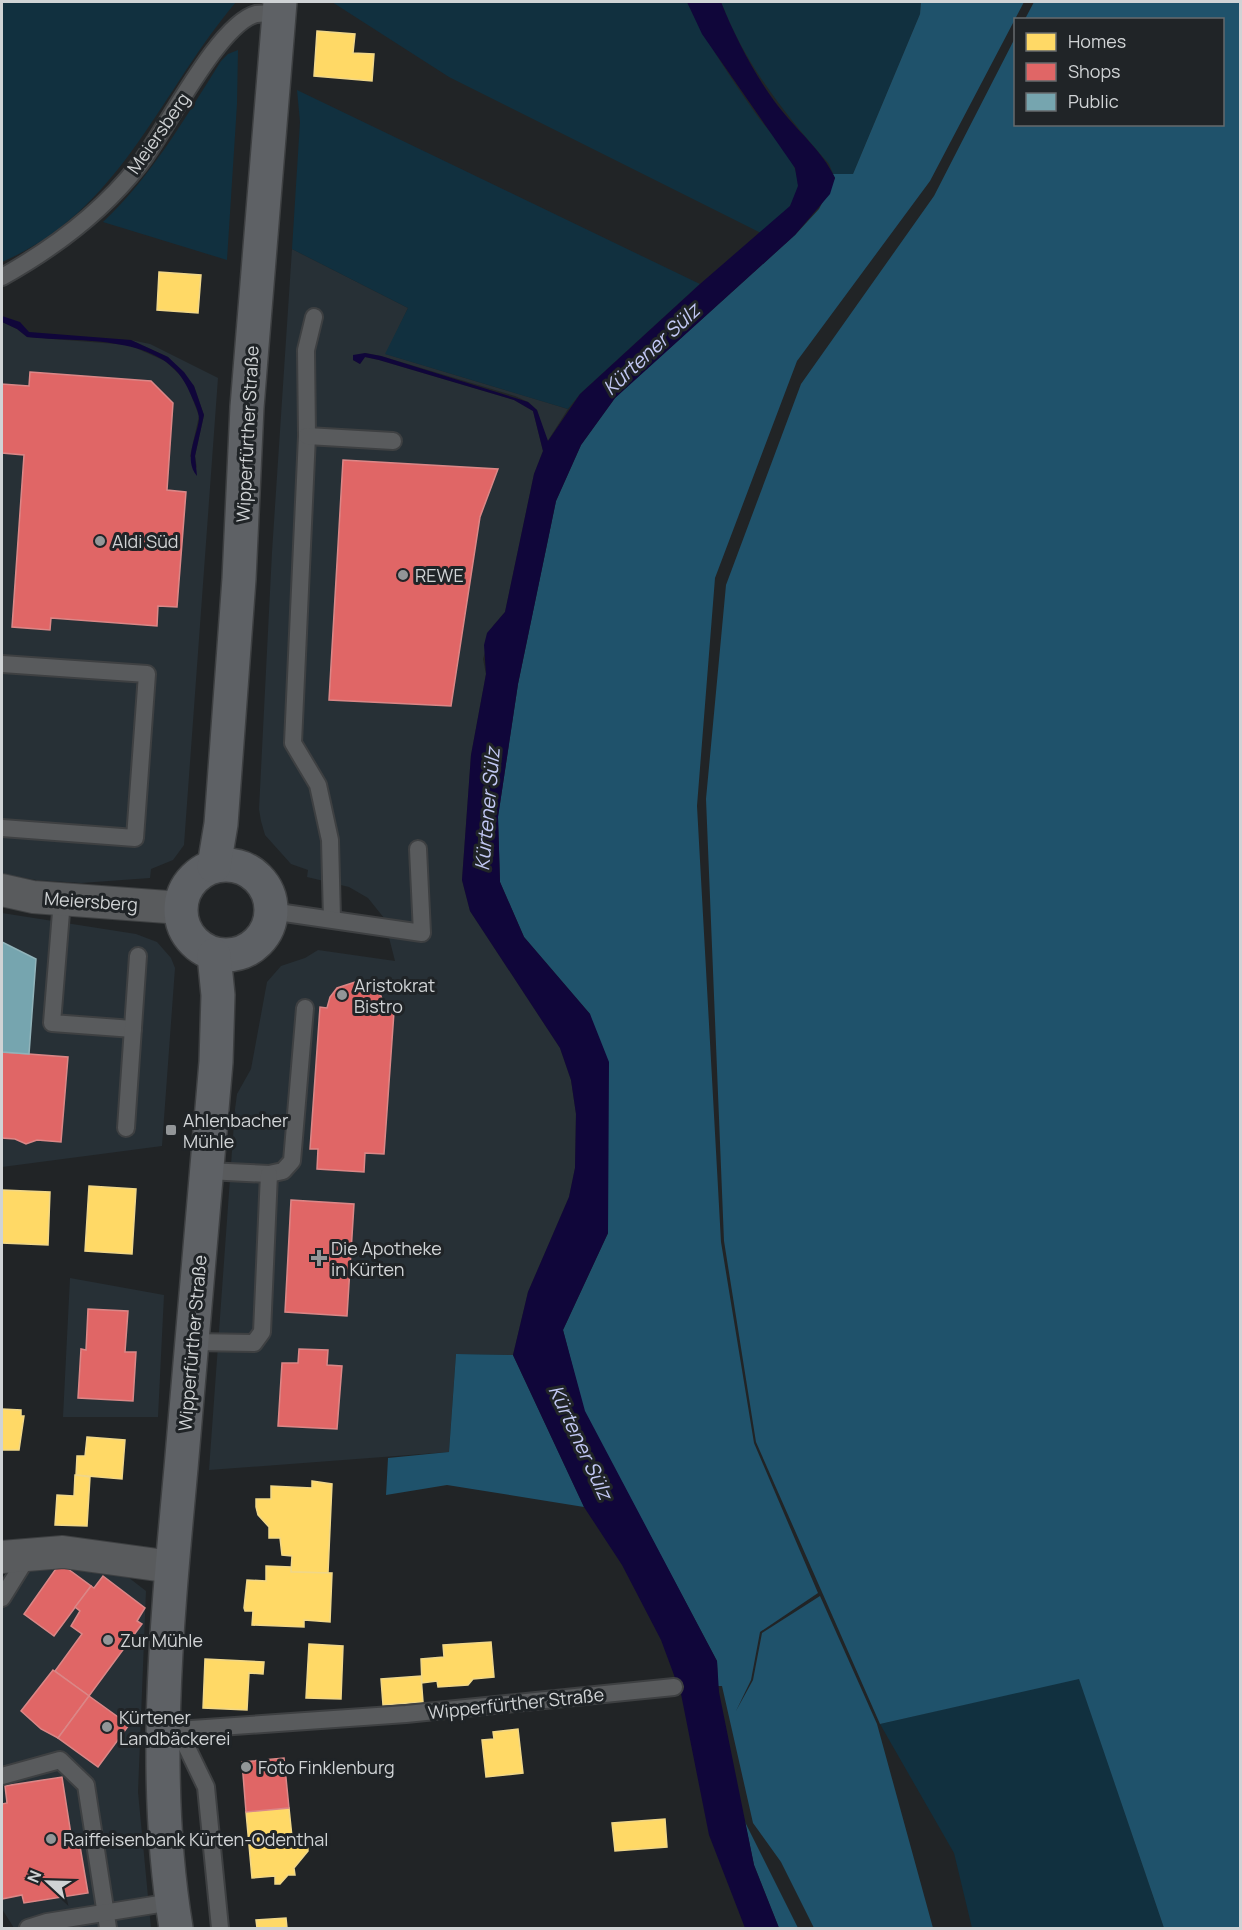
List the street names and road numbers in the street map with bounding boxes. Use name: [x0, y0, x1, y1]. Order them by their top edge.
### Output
street label: Meiersberg: [121, 88, 195, 178]
street label: Wipperfürther Straße: [230, 345, 264, 523]
street label: Meiersberg: [43, 886, 139, 916]
street label: Wipperfürther Straße: [172, 1254, 212, 1432]
street label: Wipperfürther Straße: [427, 1682, 605, 1724]

